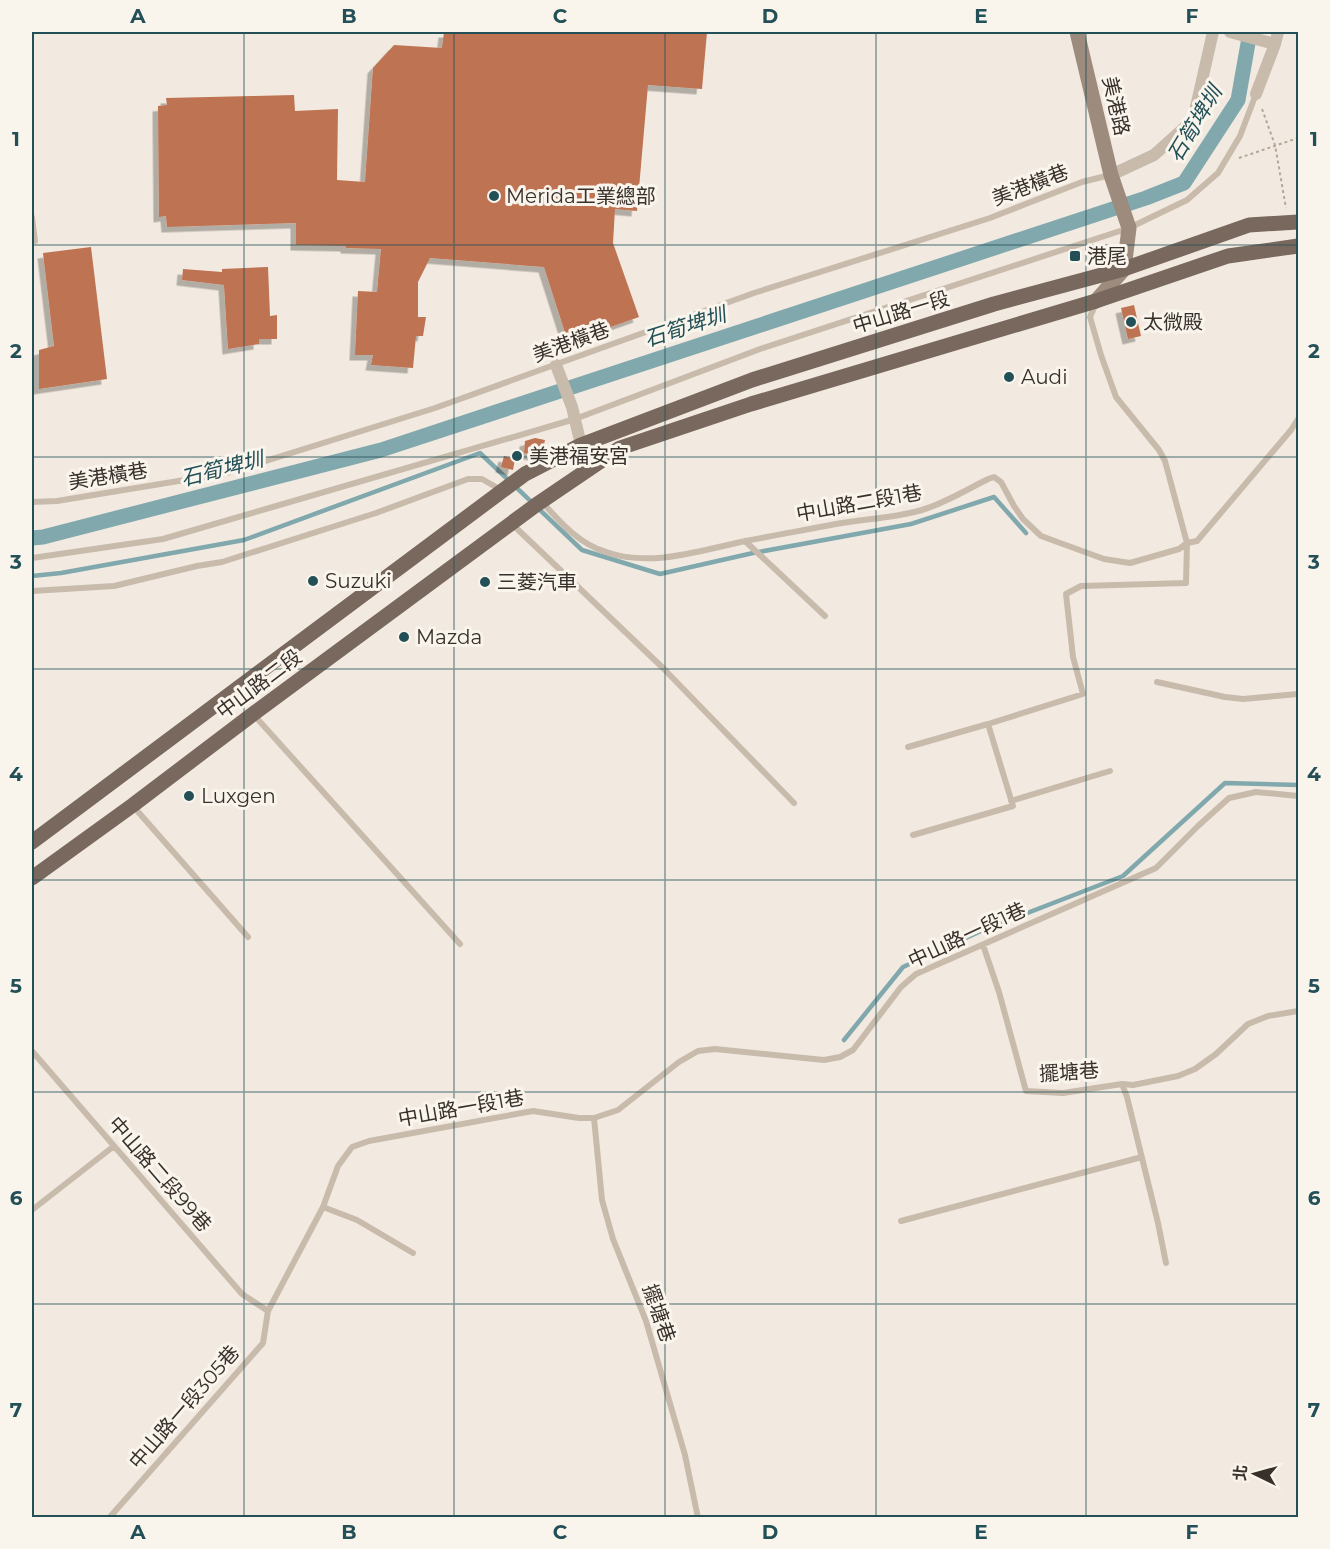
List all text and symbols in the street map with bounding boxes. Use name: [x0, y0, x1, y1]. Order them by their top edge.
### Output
text: A: [129, 4, 146, 28]
text: B: [341, 4, 357, 28]
text: C: [553, 4, 568, 28]
text: D: [762, 4, 778, 28]
text: E: [974, 4, 988, 28]
text: F: [1186, 4, 1199, 28]
street label: 美港路: [1098, 74, 1134, 138]
water label: 石筍埤圳: [1162, 79, 1228, 166]
text: 1: [12, 127, 20, 151]
text: 1: [1310, 127, 1318, 151]
street label: 美港橫巷: [988, 159, 1072, 211]
place label: Merida工業總部: [506, 184, 656, 208]
marker: Merida工業總部: [487, 189, 501, 203]
place label: 港尾: [1087, 244, 1127, 268]
marker: 港尾: [1068, 249, 1082, 263]
street label: 中山路一段: [850, 286, 952, 338]
water label: 石筍埤圳: [641, 301, 732, 351]
place label: 太微殿: [1143, 310, 1203, 334]
marker: 太微殿: [1124, 315, 1138, 329]
street label: 美港橫巷: [529, 317, 613, 367]
text: 2: [10, 339, 22, 363]
text: 2: [1308, 339, 1320, 363]
place label: Audi: [1021, 365, 1068, 389]
marker: Audi: [1002, 370, 1016, 384]
place label: 美港福安宮: [529, 444, 629, 468]
water label: 石筍埤圳: [178, 445, 269, 491]
marker: 美港福安宮: [510, 449, 524, 463]
street label: 美港橫巷: [67, 458, 149, 494]
street label: 中山路二段1巷: [794, 480, 924, 526]
text: 3: [9, 550, 22, 574]
text: 3: [1307, 550, 1320, 574]
place label: Suzuki: [325, 569, 392, 593]
place label: 三菱汽車: [497, 570, 577, 594]
marker: Suzuki: [306, 574, 320, 588]
marker: 三菱汽車: [478, 575, 492, 589]
place label: Mazda: [416, 625, 482, 649]
marker: Mazda: [397, 630, 411, 644]
street label: 中山路二段: [212, 644, 306, 724]
text: 4: [9, 762, 23, 786]
text: 4: [1307, 762, 1321, 786]
place label: Luxgen: [201, 784, 276, 808]
marker: Luxgen: [182, 789, 196, 803]
street label: 中山路一段1巷: [904, 897, 1030, 973]
text: 5: [10, 974, 22, 998]
text: 5: [1308, 974, 1320, 998]
street label: 擺塘巷: [1038, 1058, 1100, 1086]
street label: 中山路一段1巷: [396, 1085, 526, 1131]
street label: 中山路二段99巷: [104, 1112, 216, 1236]
text: 6: [10, 1186, 23, 1210]
text: 6: [1308, 1186, 1321, 1210]
street label: 擺塘巷: [638, 1281, 680, 1345]
street label: 中山路一段305巷: [124, 1340, 244, 1474]
text: 7: [10, 1398, 22, 1422]
text: 7: [1308, 1398, 1320, 1422]
north arrow: [1225, 1444, 1285, 1504]
text: 北: [1230, 1464, 1251, 1482]
text: A: [129, 1520, 146, 1544]
text: B: [341, 1520, 357, 1544]
text: C: [553, 1520, 568, 1544]
text: D: [762, 1520, 778, 1544]
text: E: [974, 1520, 988, 1544]
text: F: [1186, 1520, 1199, 1544]

